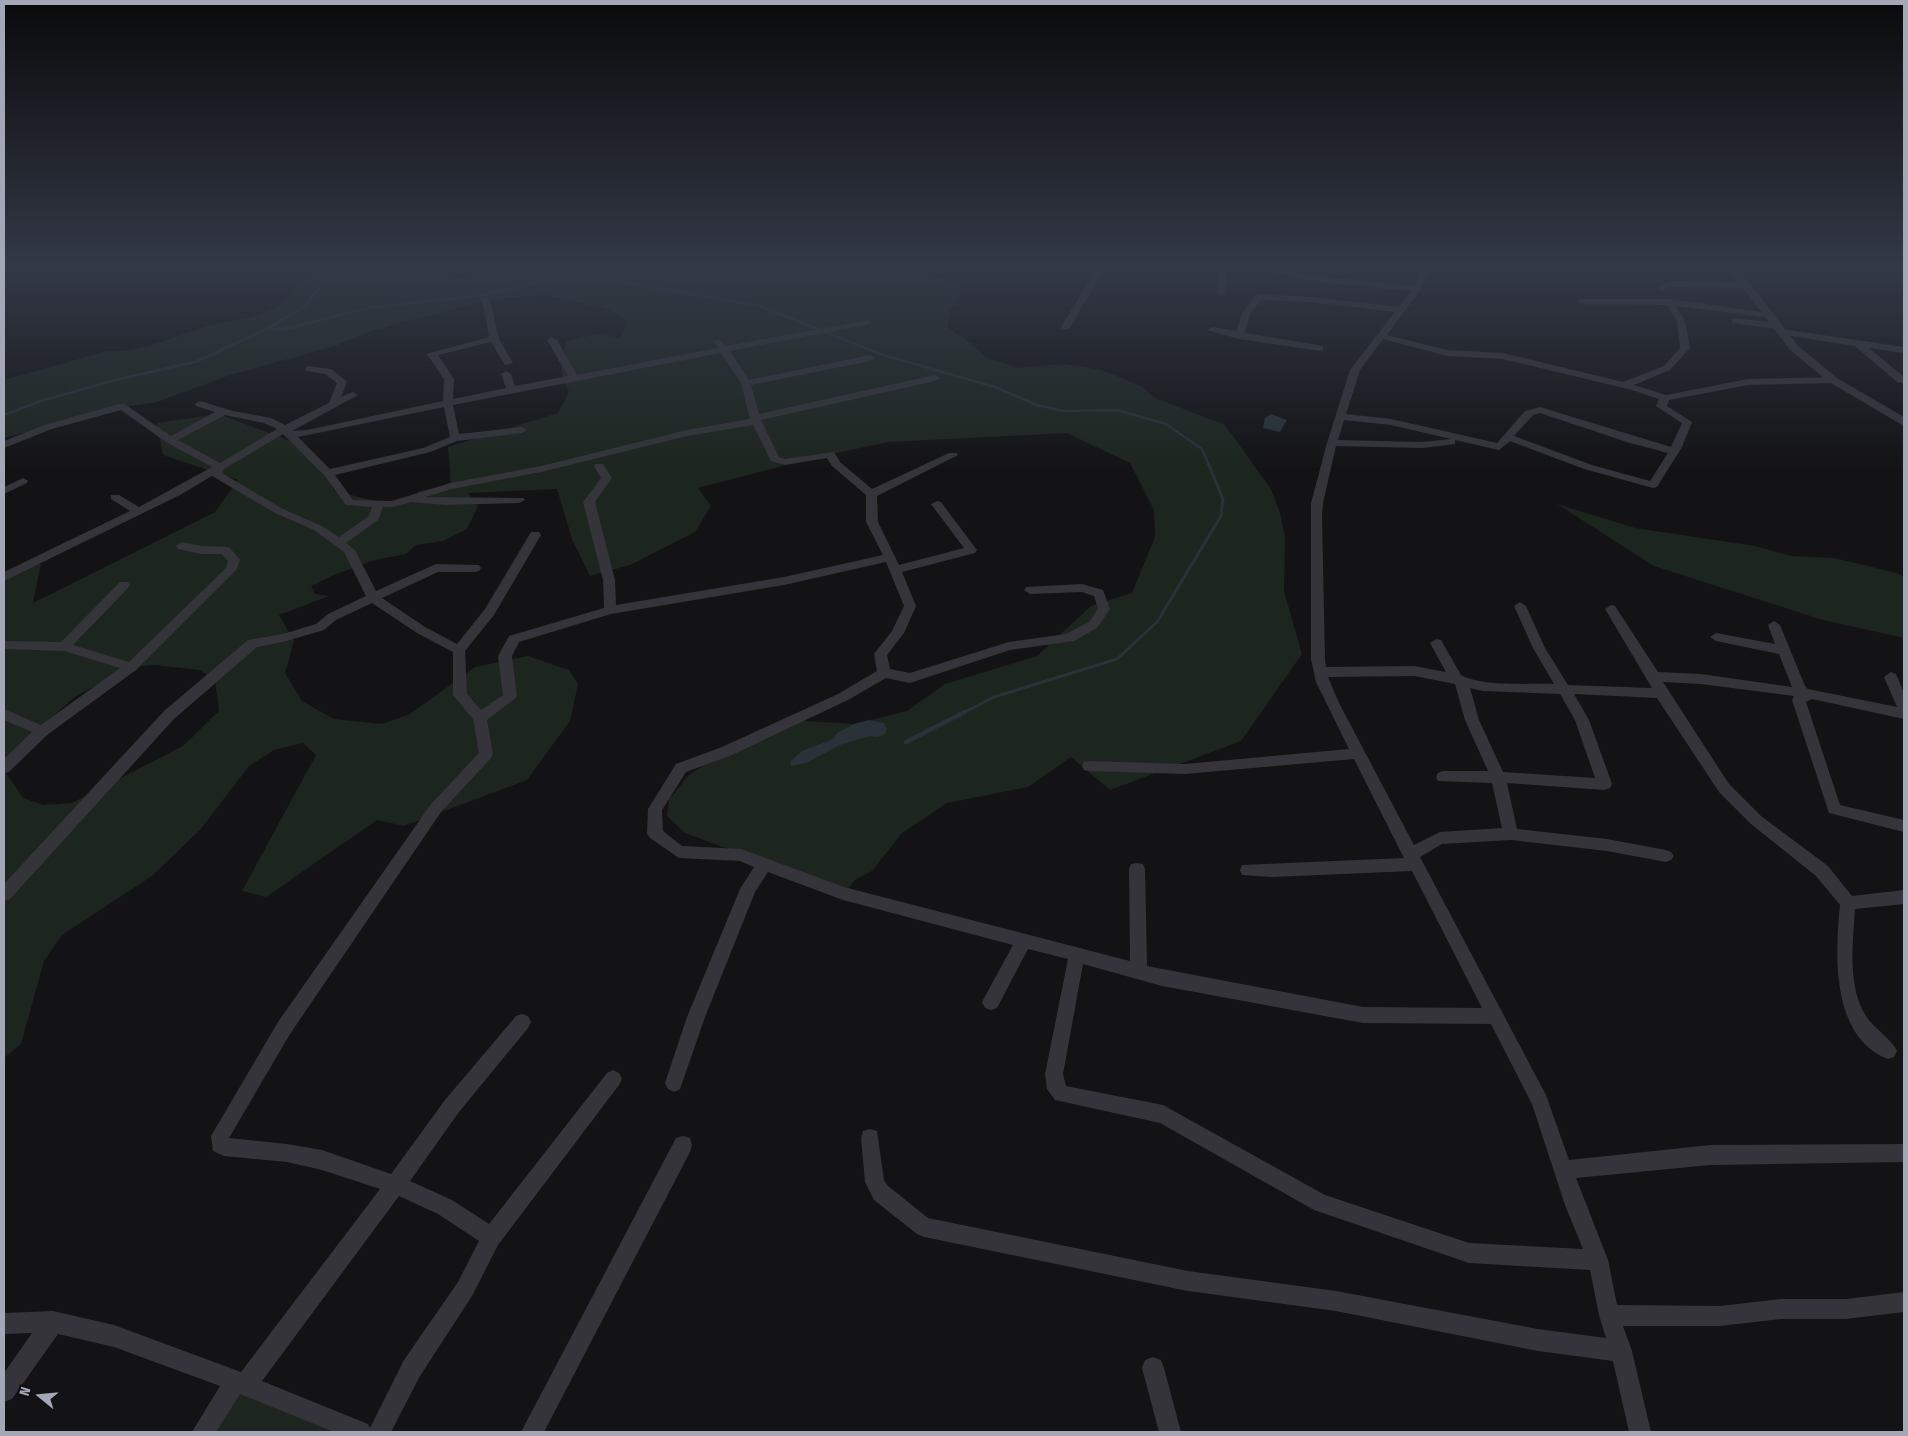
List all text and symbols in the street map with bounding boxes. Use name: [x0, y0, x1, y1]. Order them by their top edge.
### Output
north arrow: [15, 1371, 65, 1421]
text: N: [16, 1385, 35, 1398]

